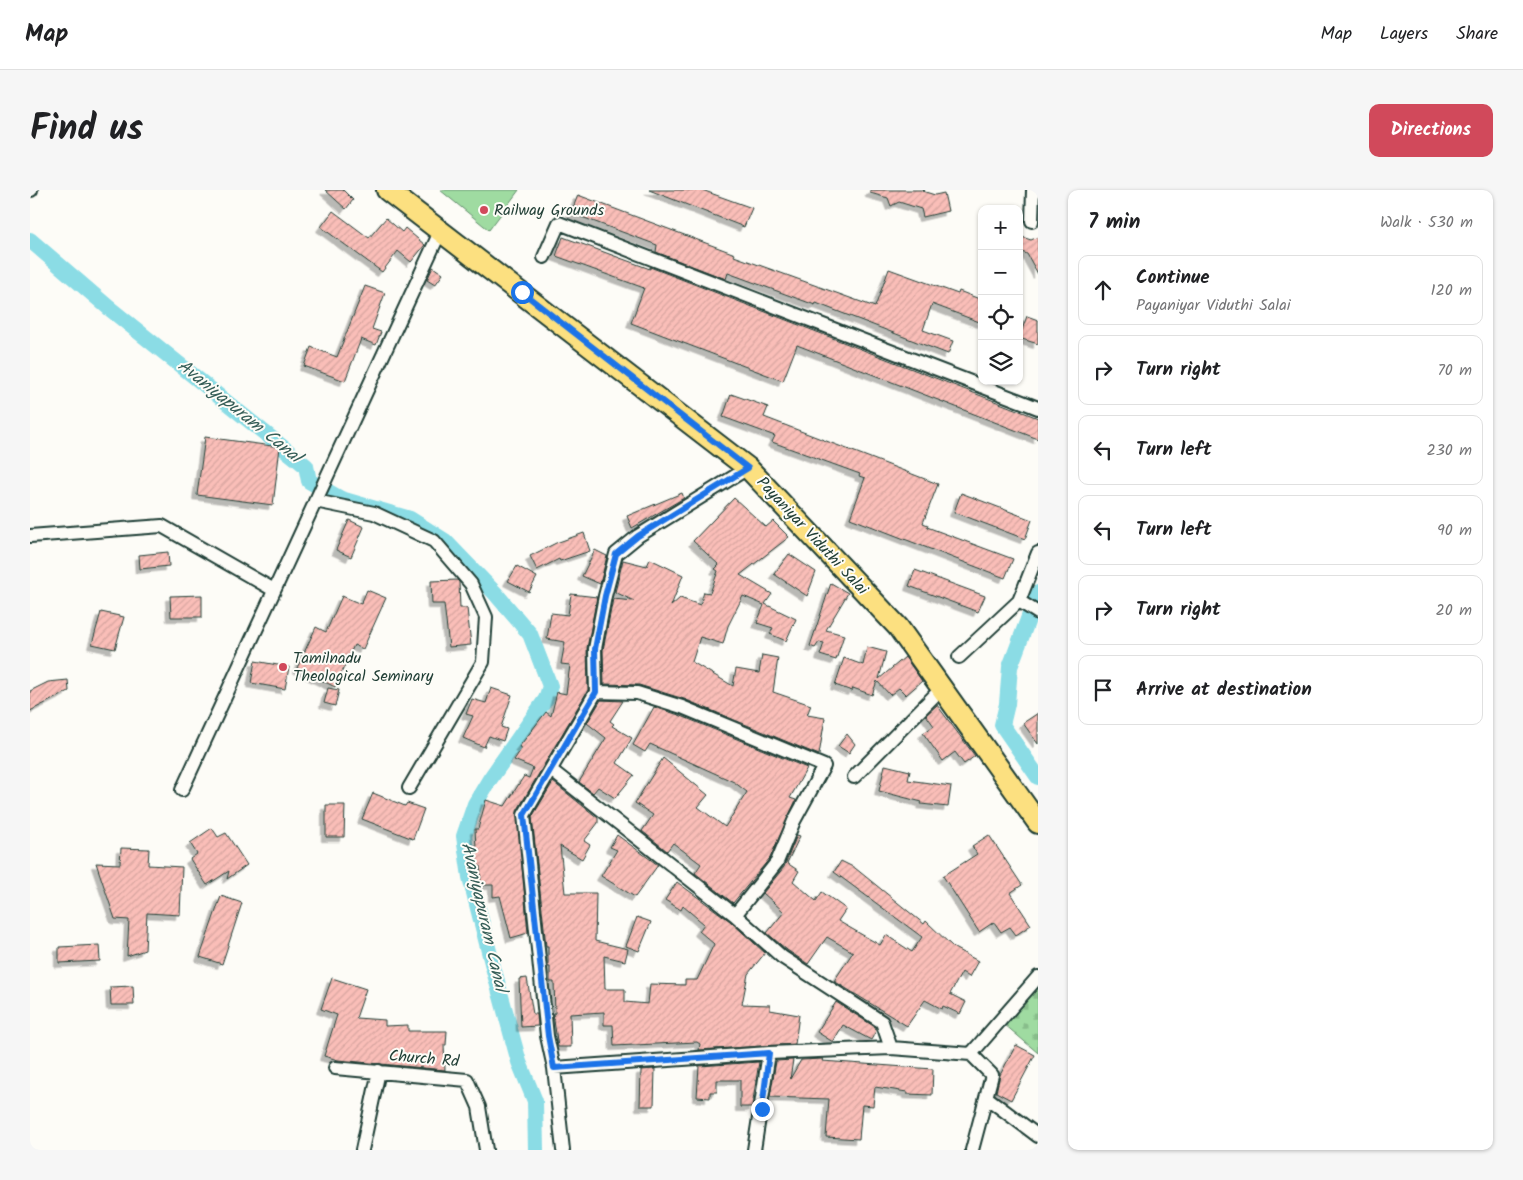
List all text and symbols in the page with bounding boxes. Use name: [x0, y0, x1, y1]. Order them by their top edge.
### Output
text: Map: [25, 15, 68, 54]
text: Map: [1321, 20, 1352, 49]
text: Layers: [1380, 20, 1428, 49]
text: Share: [1456, 20, 1498, 49]
text: Find us: [30, 102, 143, 158]
button: Directions: [1369, 104, 1493, 157]
place label: Railway Grounds: [494, 198, 604, 223]
marker: Railway Grounds: [478, 204, 490, 216]
map controls: [978, 205, 1023, 385]
button: +: [978, 205, 1023, 250]
text: 7 min: [1088, 206, 1140, 239]
text: Walk · 530 m: [1380, 210, 1473, 235]
button: −: [978, 250, 1023, 295]
text: Continue: [1136, 263, 1209, 293]
icon: ahead: [1089, 276, 1117, 304]
text: 120 m: [1431, 278, 1472, 303]
route start: [511, 281, 534, 304]
text: Payaniyar Viduthi Salai: [1136, 293, 1290, 318]
button: locate: [978, 295, 1023, 340]
button: layers: [978, 340, 1023, 385]
water label: Avaniyapuram Canal: [171, 353, 310, 474]
text: Turn right: [1136, 355, 1221, 385]
icon: right: [1089, 356, 1117, 384]
text: 70 m: [1437, 358, 1472, 383]
text: Turn left: [1136, 435, 1211, 465]
icon: left: [1089, 436, 1117, 464]
text: 230 m: [1426, 438, 1472, 463]
street label: Payaniyar Viduthi Salai: [750, 471, 875, 602]
text: Turn left: [1136, 515, 1211, 545]
icon: left: [1089, 516, 1117, 544]
text: 90 m: [1437, 518, 1472, 543]
text: Turn right: [1136, 595, 1221, 625]
icon: right: [1089, 596, 1117, 624]
text: 20 m: [1436, 598, 1472, 623]
place label: Tamilnadu Theological Seminary: [293, 646, 434, 689]
marker: Tamilnadu Theological Seminary: [277, 661, 289, 673]
text: Arrive at destination: [1136, 675, 1312, 705]
icon: arrive: [1089, 676, 1117, 704]
water label: Avaniyapuram Canal: [452, 839, 515, 998]
street label: Church Rd: [388, 1043, 461, 1075]
route end: [751, 1098, 774, 1121]

